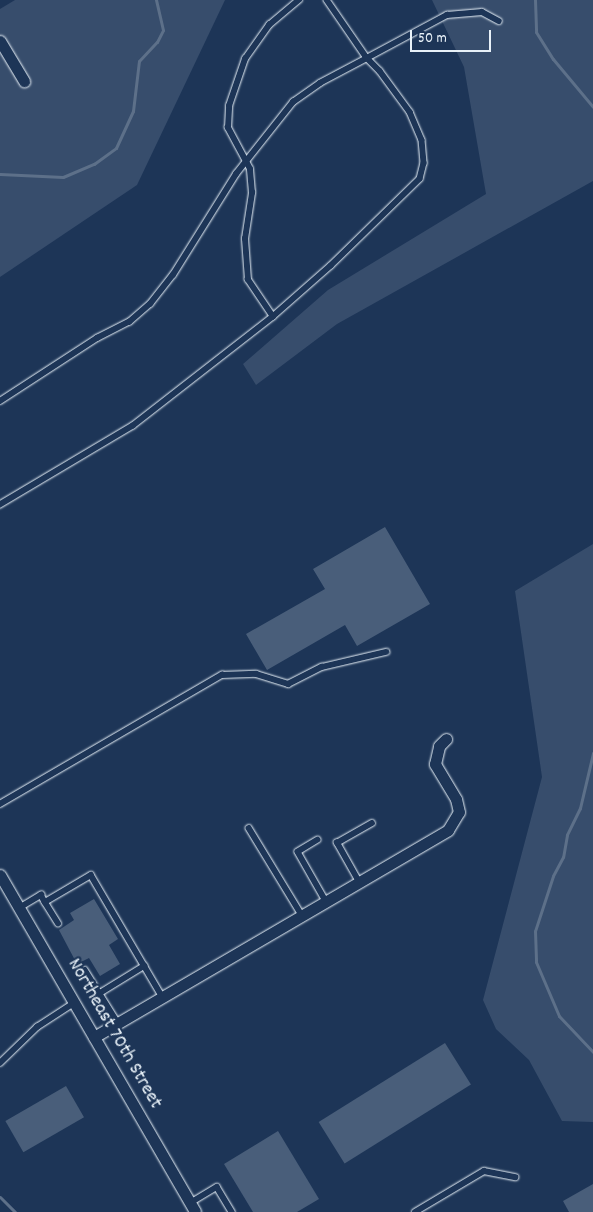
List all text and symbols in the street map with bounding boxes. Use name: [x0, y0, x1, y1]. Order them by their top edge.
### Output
scale bar: [413, 20, 494, 52]
text: 50 m: [418, 28, 447, 50]
street label: Northeast 70th Street: [61, 955, 167, 1113]

